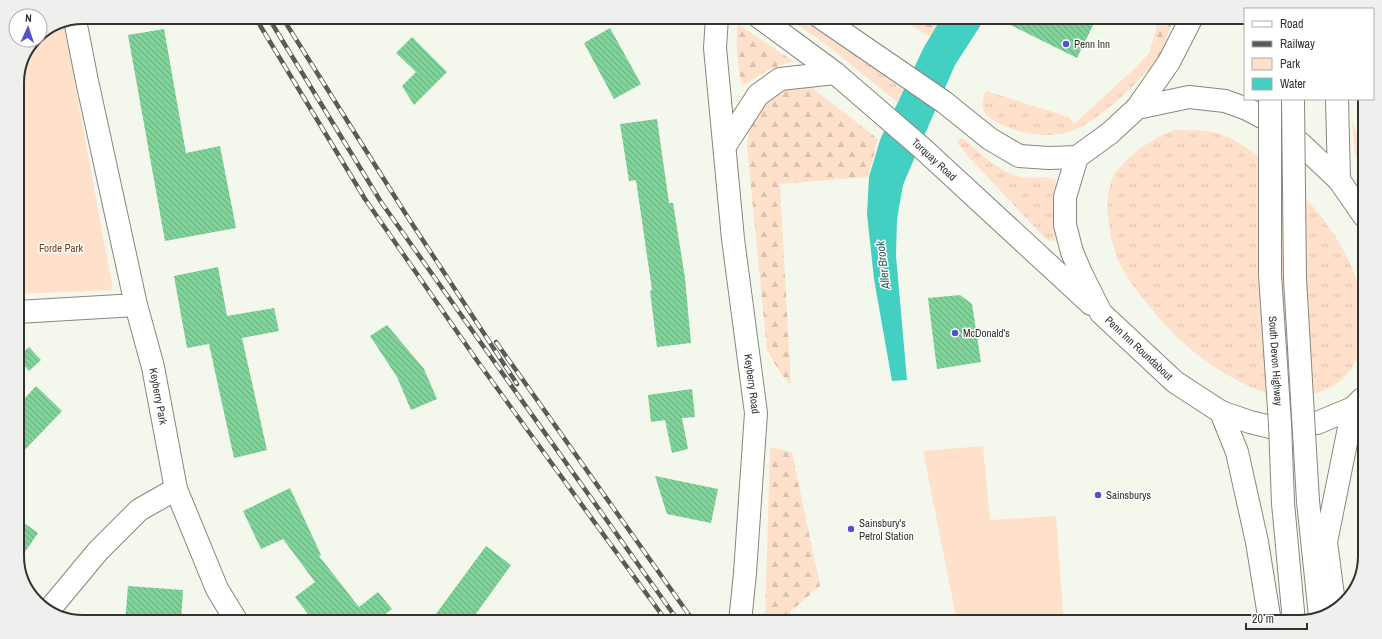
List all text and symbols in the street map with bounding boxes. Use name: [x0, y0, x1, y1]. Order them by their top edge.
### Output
north arrow: [8, 8, 48, 48]
legend: [1244, 8, 1374, 100]
text: N: [25, 11, 32, 25]
text: Road: [1280, 16, 1304, 32]
text: Railway: [1280, 36, 1315, 52]
place label: Penn Inn: [1074, 37, 1110, 51]
marker: Penn Inn: [1061, 39, 1071, 49]
text: Park: [1280, 56, 1300, 72]
text: Water: [1280, 76, 1307, 92]
street label: Torquay Road: [909, 135, 960, 184]
water label: Aller Brook: [872, 239, 894, 291]
park label: Forde Park: [39, 241, 84, 255]
street label: Penn Inn Roundabout: [1102, 313, 1176, 383]
street label: South Devon Highway: [1266, 315, 1286, 407]
place label: McDonald's: [963, 326, 1010, 340]
marker: McDonald's: [950, 328, 960, 338]
street label: Keyberry Road: [741, 353, 763, 415]
street label: Keyberry Park: [146, 367, 171, 426]
place label: Sainsburys: [1106, 488, 1152, 502]
marker: Sainsburys: [1093, 490, 1103, 500]
place label: Sainsbury's Petrol Station: [859, 516, 914, 543]
marker: Sainsbury's Petrol Station: [846, 524, 856, 534]
scale bar: [1246, 605, 1307, 631]
text: 20 m: [1252, 611, 1274, 627]

